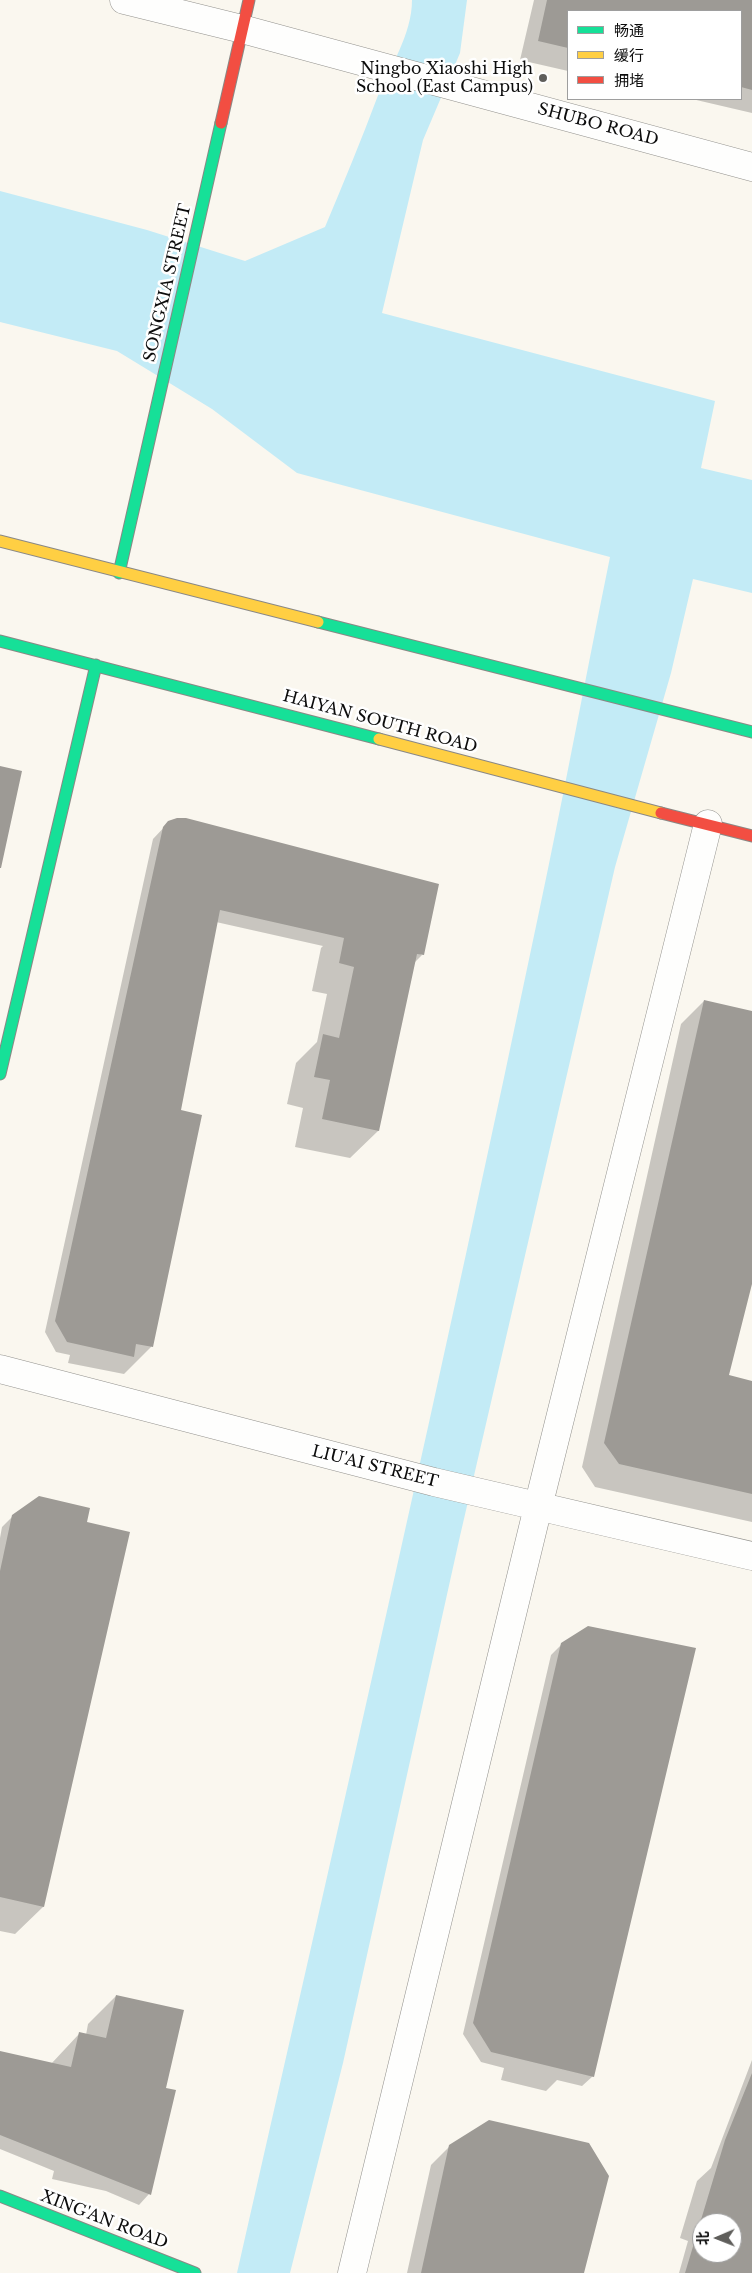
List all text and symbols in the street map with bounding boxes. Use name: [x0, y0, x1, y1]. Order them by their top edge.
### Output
legend: [567, 10, 742, 100]
text: 畅通: [614, 21, 644, 40]
text: 缓行: [614, 46, 644, 65]
place label: Ningbo Xiaoshi High School (East Campus): [356, 59, 533, 97]
text: 拥堵: [614, 71, 644, 90]
marker: Ningbo Xiaoshi High School (East Campus): [537, 72, 549, 84]
street label: SHUBO ROAD: [535, 100, 661, 150]
street label: SONGXIA STREET: [140, 202, 196, 364]
street label: HAIYAN SOUTH ROAD: [281, 687, 479, 757]
street label: LIU'AI STREET: [310, 1442, 440, 1492]
street label: XING'AN ROAD: [38, 2187, 170, 2253]
north arrow: [692, 2213, 742, 2263]
text: 北: [694, 2231, 712, 2245]

